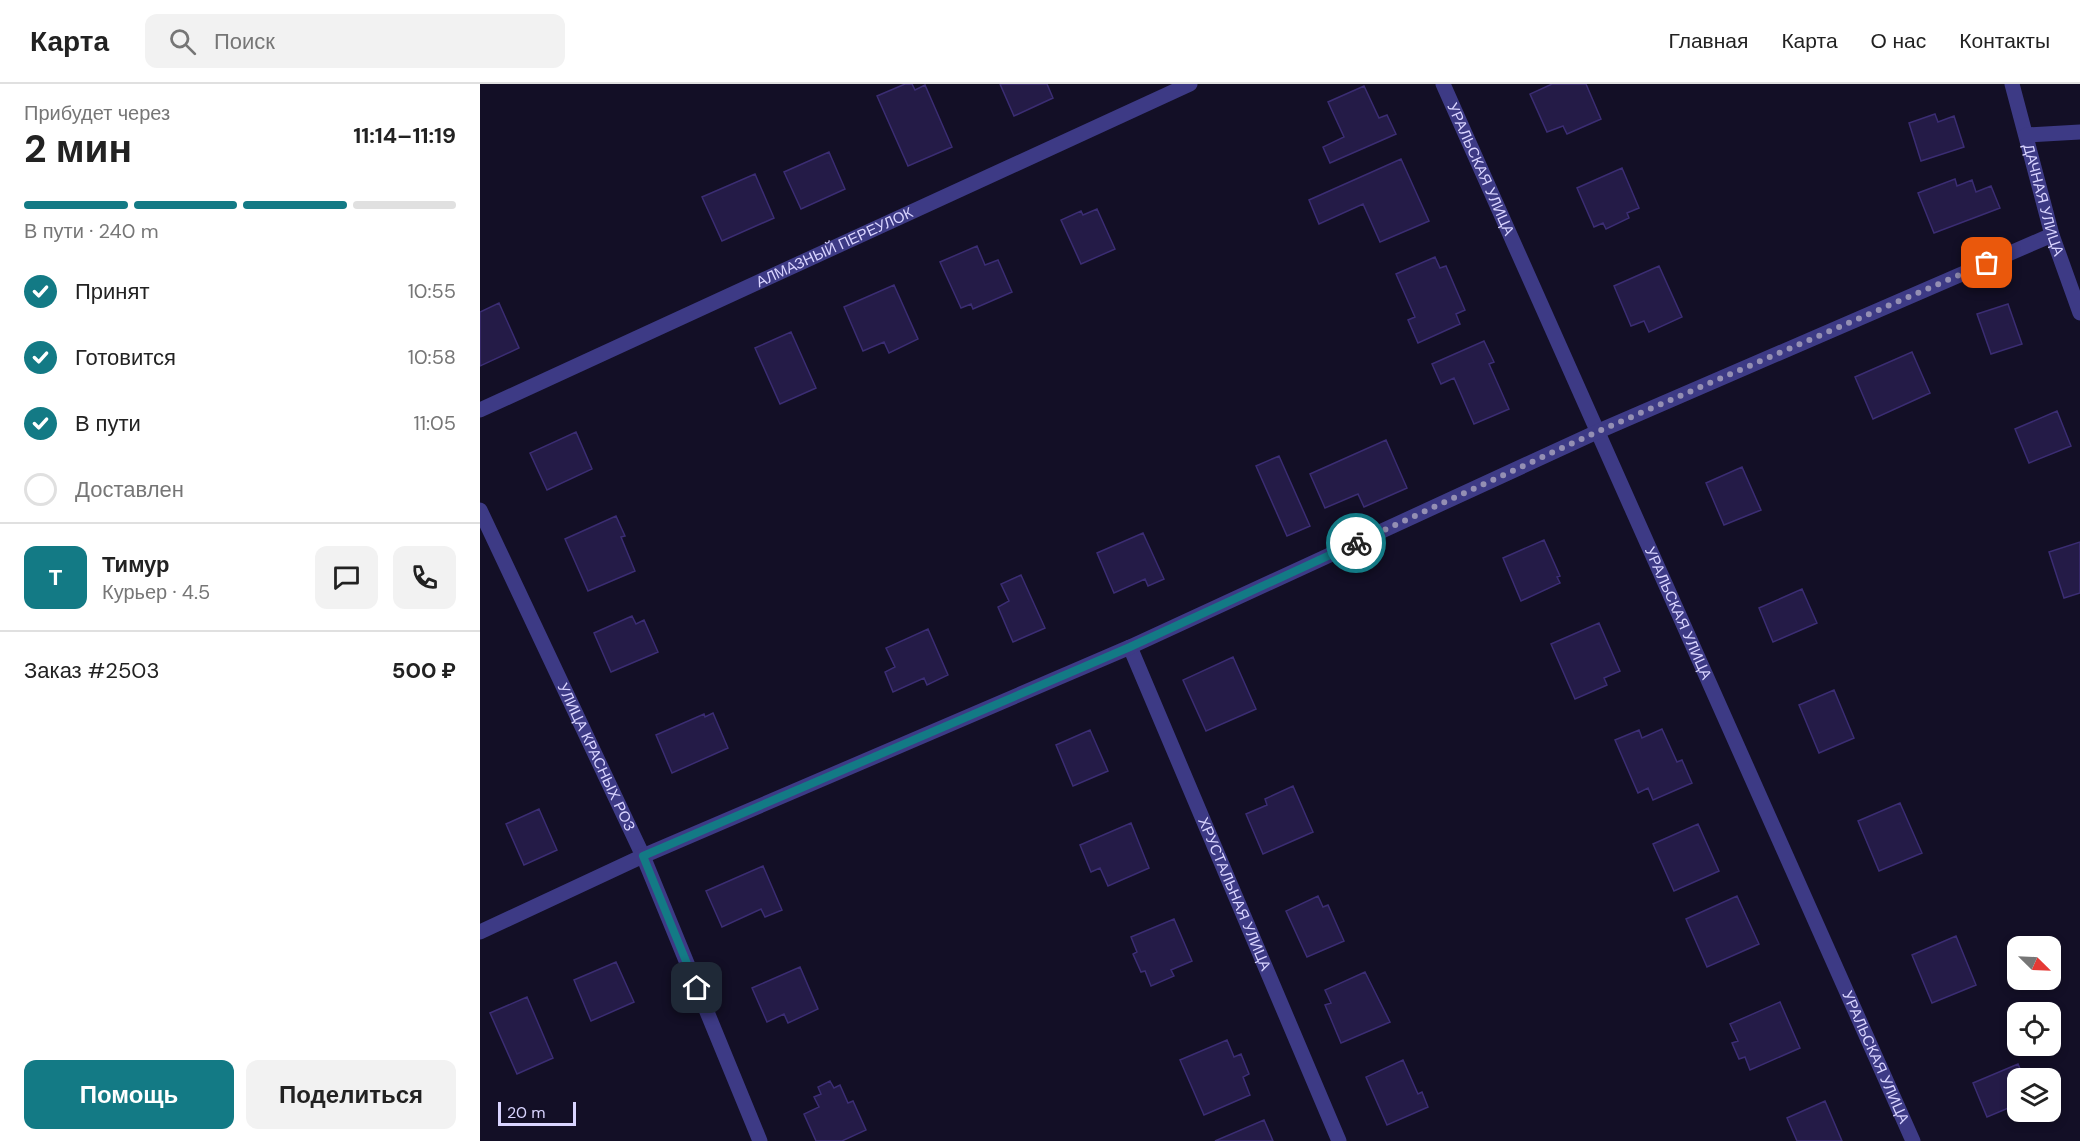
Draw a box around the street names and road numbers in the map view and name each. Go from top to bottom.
street label: УРАЛЬСКАЯ УЛИЦА [1442,99,1519,239]
street label: ДАЧНАЯ УЛИЦА [2018,142,2069,259]
street label: АЛМАЗНЫЙ ПЕРЕУЛОК [753,202,916,292]
street label: УРАЛЬСКАЯ УЛИЦА [1640,543,1717,683]
street label: УЛИЦА КРАСНЫХ РОЗ [553,680,640,834]
street label: ХРУСТАЛЬНАЯ УЛИЦА [1193,814,1276,974]
street label: УРАЛЬСКАЯ УЛИЦА [1837,988,1914,1127]

